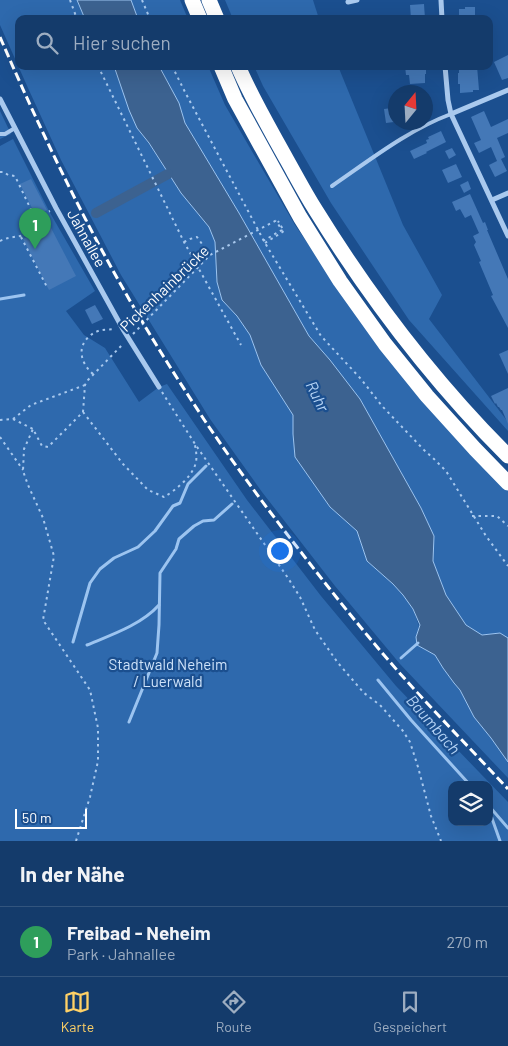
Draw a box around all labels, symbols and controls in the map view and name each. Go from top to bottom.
search box [15,15,493,70]
icon: search [33,29,61,57]
text: Hier suchen [73,31,171,54]
north arrow [388,85,433,130]
street label: Jahnallee [64,206,110,270]
pin: 1 [19,208,51,249]
street label: Pickenhainbrücke [116,241,212,335]
water label: Ruhr [302,378,334,416]
your location [267,538,293,564]
park label: Stadtwald Neheim / Luerwald [109,655,227,690]
water label: Baumbach [403,690,465,758]
map controls [448,781,493,826]
button: layers [448,781,493,826]
scale bar [15,806,88,829]
text: 50 m [22,809,51,826]
text: In der Nähe [20,861,125,886]
text: Freibad - Neheim [67,921,211,944]
text: 1 [33,932,39,951]
text: 270 m [446,932,488,951]
text: Park · Jahnallee [67,944,175,963]
tab: Karte [61,988,94,1035]
tab: Route [216,988,252,1035]
tab: Gespeichert [373,988,447,1035]

